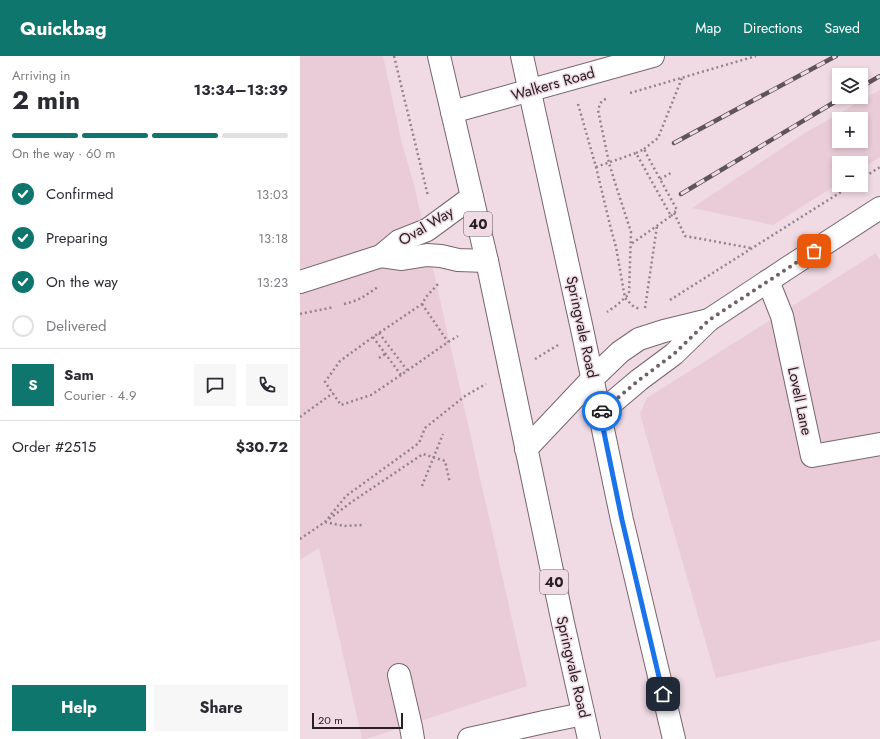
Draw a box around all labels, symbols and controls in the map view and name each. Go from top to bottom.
text: Quickbag [20,15,106,42]
text: Map [695,18,721,38]
text: Directions [743,18,803,38]
text: Saved [825,18,860,38]
street label: Walkers Road [509,62,597,106]
text: Arriving in [12,66,70,85]
map controls [832,68,868,192]
button: layers [832,68,868,104]
text: 13:34–13:39 [194,79,288,101]
text: 2 min [12,81,80,119]
button: + [832,112,868,148]
text: On the way · 60 m [12,144,115,163]
button: − [832,156,868,192]
icon: check [12,183,34,205]
text: Confirmed [46,183,114,205]
text: 13:03 [256,185,288,204]
street label: Oval Way [394,201,458,251]
road number: 40 [464,212,492,236]
icon: check [12,227,34,249]
text: Preparing [46,227,108,249]
text: 13:18 [258,229,288,248]
pin [797,234,831,268]
icon: bag [803,240,825,262]
icon: check [12,271,34,293]
text: On the way [46,271,118,293]
text: 13:23 [257,273,288,292]
street label: Springvale Road [560,274,604,380]
text: Delivered [46,315,107,337]
text: Sam [64,364,94,386]
button: chat [194,364,236,406]
button: phone [246,364,288,406]
street label: Lovell Lane [782,365,818,438]
text: S [28,374,38,396]
text: Courier · 4.9 [64,386,137,405]
courier [582,391,622,431]
icon: car [591,400,613,422]
text: Order #2515 [12,436,96,458]
text: $30.72 [236,436,288,458]
road number: 40 [540,570,568,594]
street label: Springvale Road [551,614,595,720]
pin [646,677,680,711]
icon: home [652,683,674,705]
button: Help [12,685,146,731]
button: Share [154,685,288,731]
scale bar [312,711,403,730]
text: 20 m [318,712,343,728]

